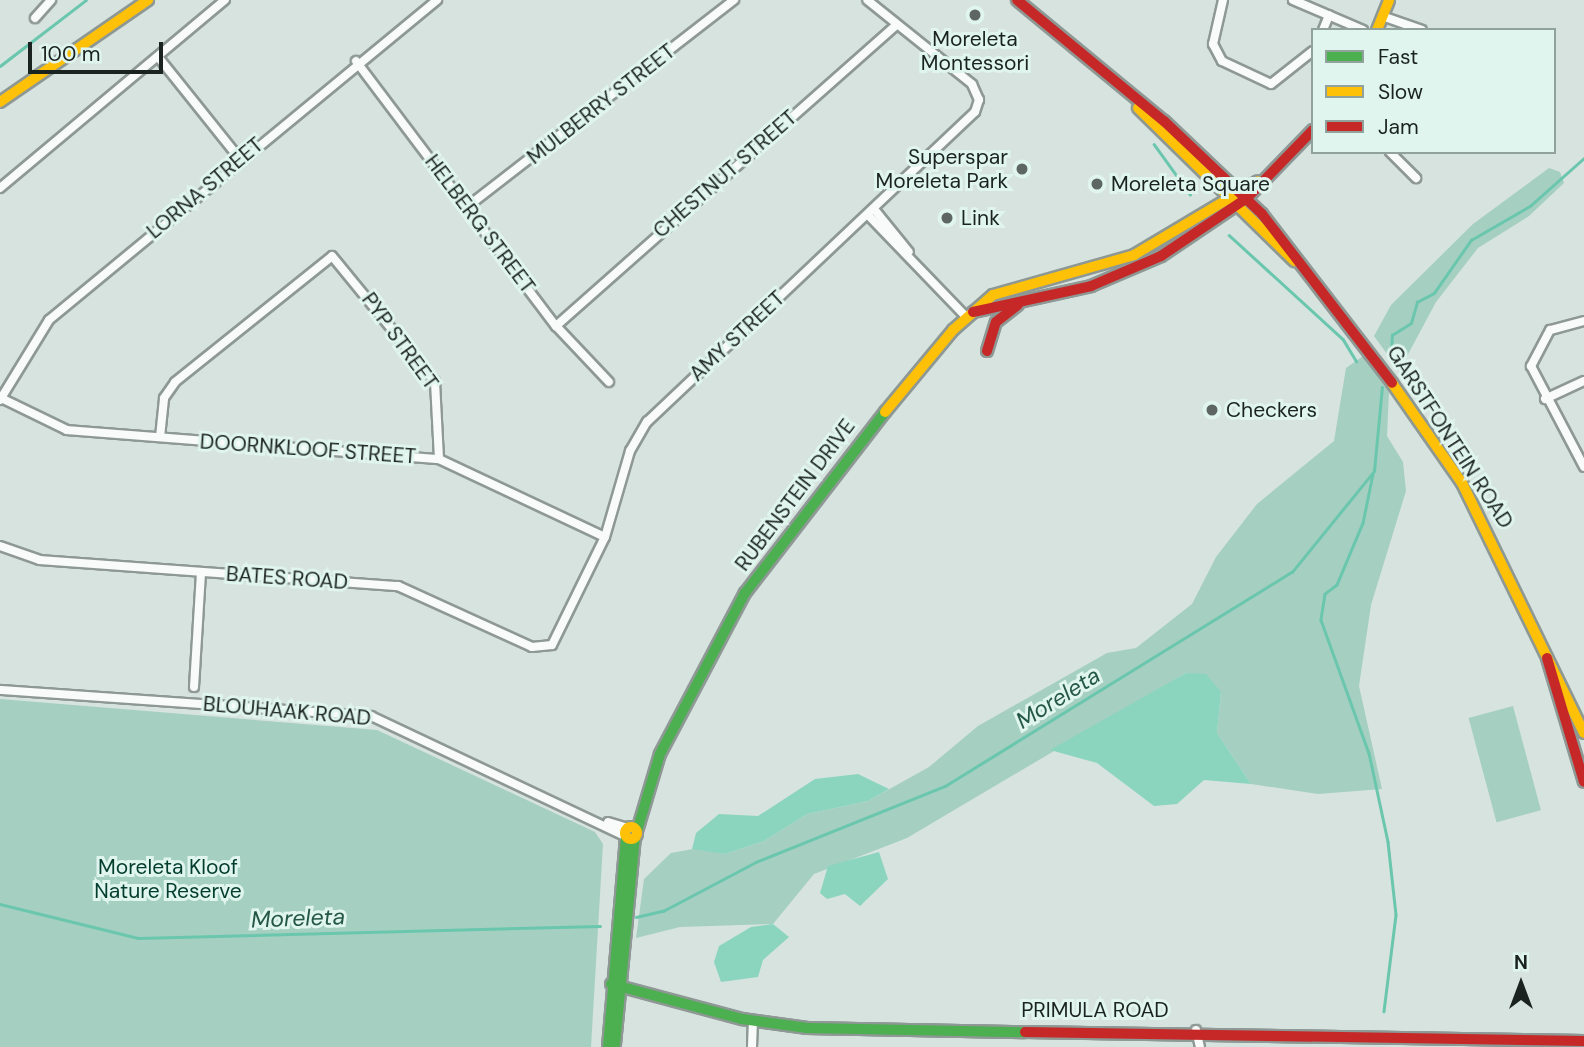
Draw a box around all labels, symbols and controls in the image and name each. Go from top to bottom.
marker: Moreleta Montessori [967,7,983,23]
place label: Moreleta Montessori [921,26,1029,76]
scale bar [32,28,166,72]
legend [1311,28,1556,154]
street label: MULBERRY STREET [522,38,680,170]
text: 100 m [41,40,101,68]
text: Fast [1378,43,1418,71]
text: Slow [1378,78,1423,106]
street label: CHESTNUT STREET [648,105,802,243]
text: Jam [1378,113,1419,141]
street label: LORNA STREET [142,132,268,244]
place label: Superspar Moreleta Park [876,144,1008,194]
street label: HELBERG STREET [420,150,540,298]
marker: Superspar Moreleta Park [1014,161,1030,177]
place label: Moreleta Square [1111,171,1270,197]
marker: Moreleta Square [1089,176,1105,192]
place label: Link [961,205,1000,231]
marker: Link [939,210,955,226]
street label: AMY STREET [684,286,790,386]
street label: PYP STREET [356,288,444,394]
street label: GARSTFONTEIN ROAD [1382,341,1518,533]
place label: Checkers [1226,397,1317,423]
marker: Checkers [1204,402,1220,418]
street label: RUBENSTEIN DRIVE [730,414,860,576]
street label: DOORNKLOOF STREET [199,429,417,469]
street label: BATES ROAD [225,561,349,595]
water label: Moreleta [1011,661,1105,735]
street label: BLOUHAAK ROAD [202,691,372,731]
park label: Moreleta Kloof Nature Reserve [94,854,242,904]
water label: Moreleta [250,903,346,933]
north arrow [1486,949,1556,1019]
text: N [1514,950,1528,975]
street label: PRIMULA ROAD [1021,997,1169,1023]

